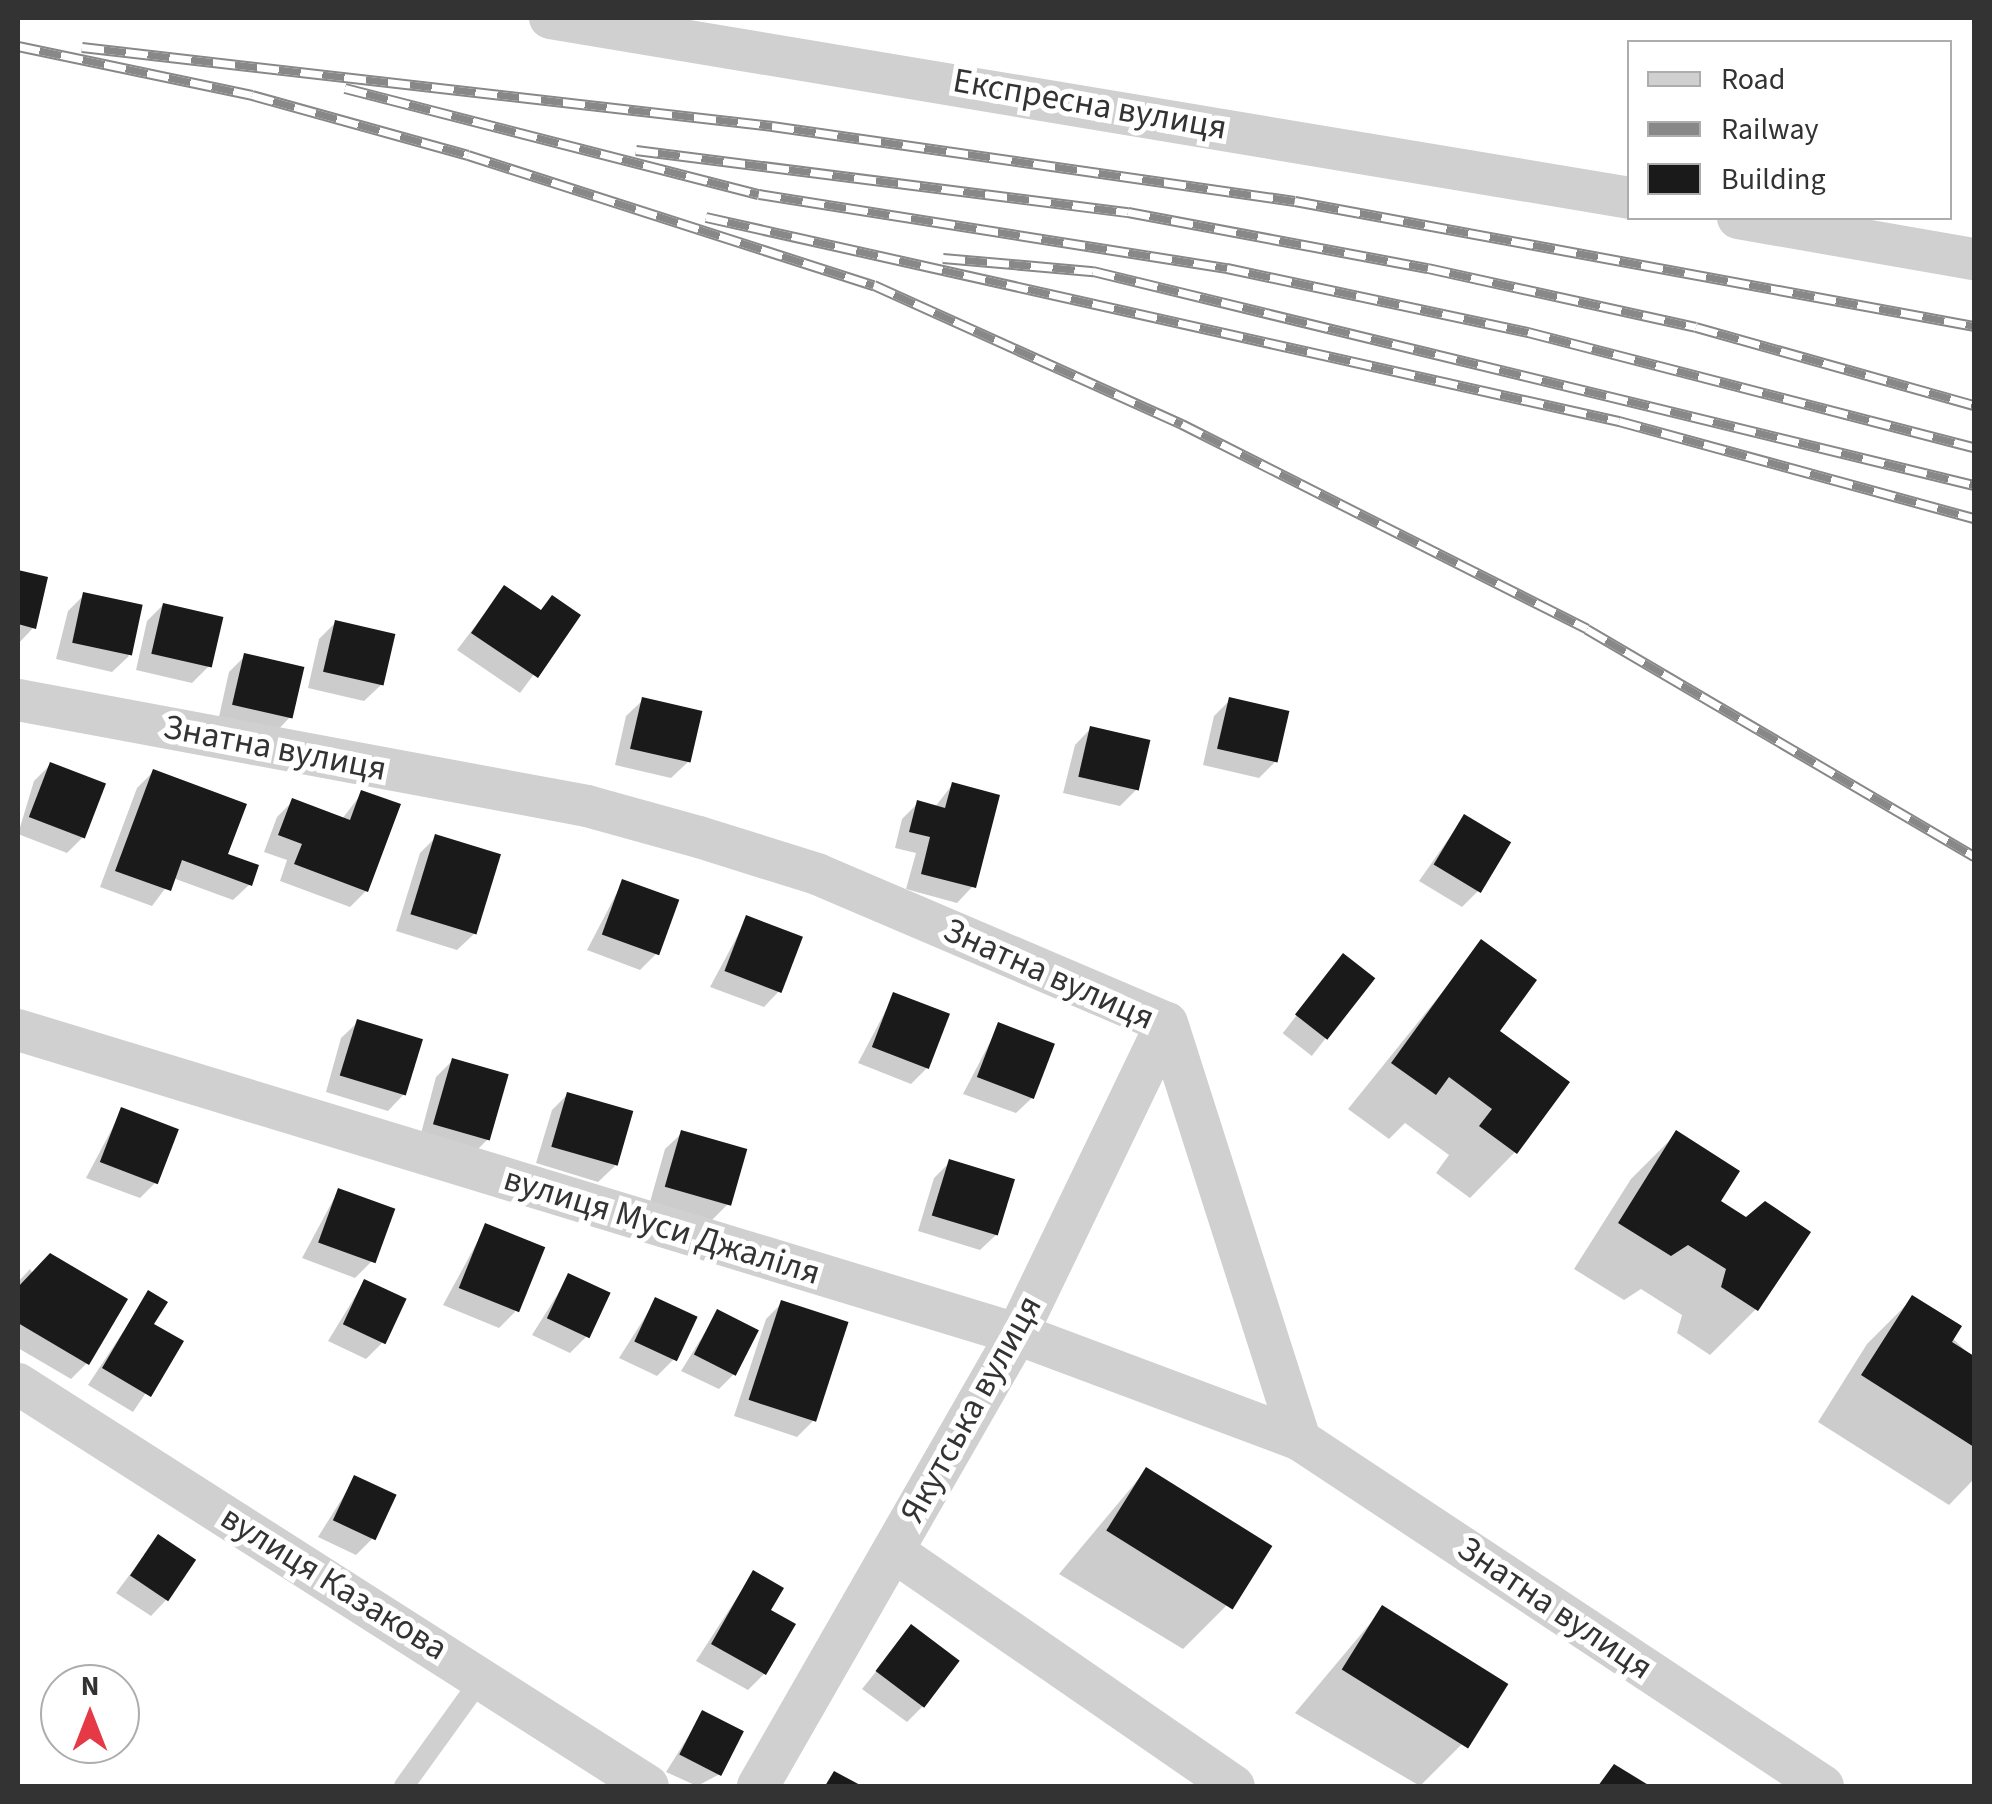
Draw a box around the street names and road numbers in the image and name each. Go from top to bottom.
street label: Експресна вулиця [950,59,1230,149]
street label: Знатна вулиця [160,706,390,790]
street label: Знатна вулиця [937,909,1161,1039]
street label: вулиця Муси Джаліля [499,1158,825,1294]
street label: Якутська вулиця [891,1288,1051,1530]
street label: вулиця Казакова [213,1496,455,1670]
street label: Знатна вулиця [1450,1527,1660,1689]

